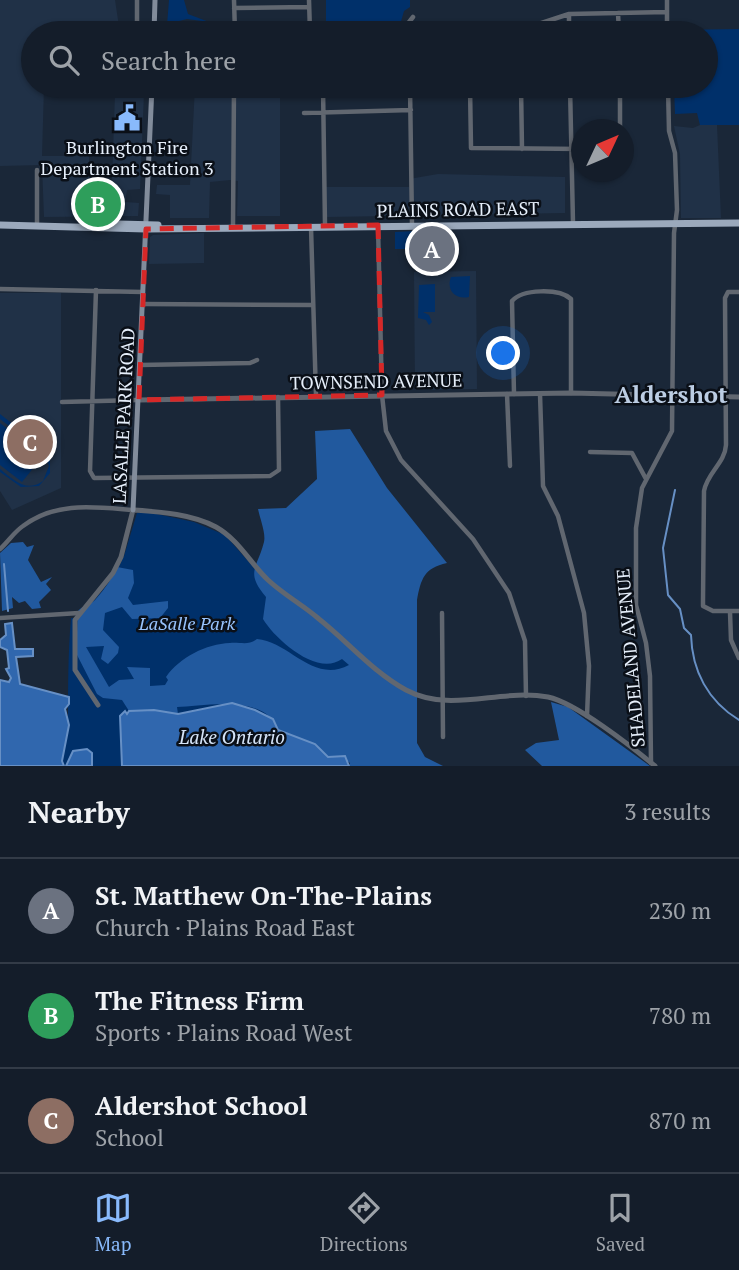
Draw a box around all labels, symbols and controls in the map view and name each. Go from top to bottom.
search box [21,21,718,98]
icon: search [45,41,83,79]
text: Search here [101,43,236,77]
public building icon: Burlington Fire Department Station 3 [112,103,142,133]
north arrow [571,119,634,182]
place label: Burlington Fire Department Station 3 [40,135,214,180]
pin: B [75,178,121,230]
street label: PLAINS ROAD EAST [376,196,540,222]
pin: A [409,223,455,275]
street label: LASALLE PARK ROAD [106,327,140,505]
your location [486,336,520,370]
street label: TOWNSEND AVENUE [290,367,462,395]
district label: Aldershot [615,378,728,410]
pin: C [7,416,53,468]
street label: SHADELAND AVENUE [610,568,650,748]
park label: LaSalle Park [138,611,236,635]
water label: Lake Ontario [178,724,285,749]
text: Nearby [28,792,130,832]
text: 3 results [624,796,711,827]
text: St. Matthew On-The-Plains [95,878,432,912]
text: A [43,895,59,926]
text: 230 m [649,895,711,926]
text: Church · Plains Road East [95,912,355,943]
text: The Fitness Firm [95,983,304,1017]
text: B [44,1000,58,1031]
text: 780 m [649,1000,711,1031]
text: Sports · Plains Road West [95,1017,352,1048]
text: Aldershot School [95,1088,308,1122]
text: C [44,1105,59,1136]
text: 870 m [649,1105,711,1136]
text: School [95,1122,164,1153]
tab: Map [94,1189,132,1256]
tab: Directions [320,1189,408,1256]
tab: Saved [596,1189,645,1256]

